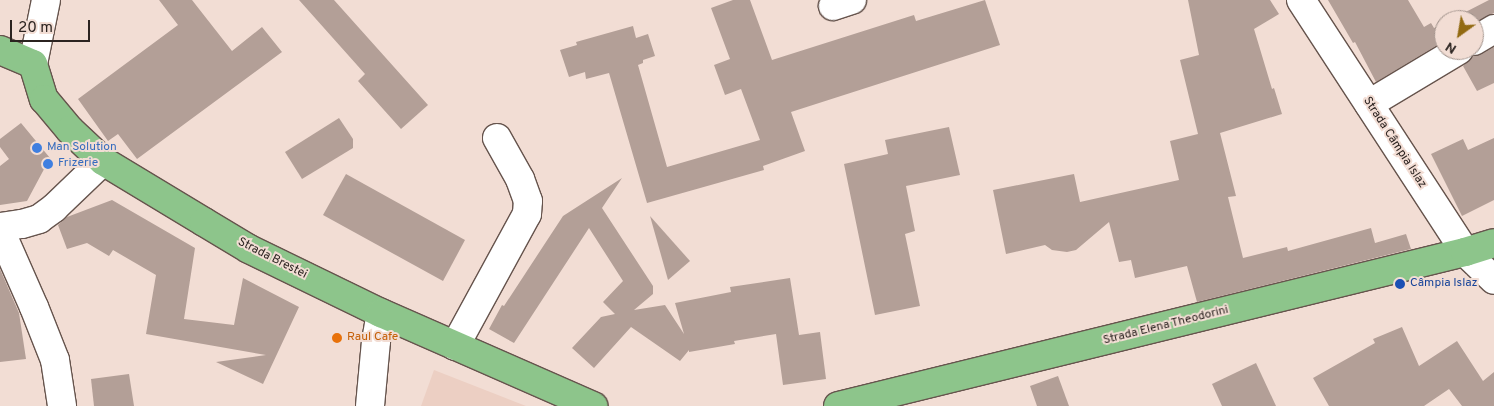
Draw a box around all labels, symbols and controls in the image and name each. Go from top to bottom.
scale bar [12,10,92,42]
north arrow [1434,10,1484,60]
text: 20 m [18,19,53,38]
text: N [1443,37,1460,57]
street label: Strada Câmpia Islaz [1359,95,1429,191]
place label: Man Solution [47,141,117,155]
marker: Man Solution [31,142,43,154]
place label: Frizerie [58,157,98,171]
marker: Frizerie [42,158,54,170]
street label: Strada Brestei [235,235,309,283]
place label: Câmpia Islaz [1410,277,1478,291]
marker: Câmpia Islaz [1394,278,1406,290]
street label: Strada Elena Theodorini [1102,303,1230,349]
place label: Raul Cafe [347,331,398,345]
marker: Raul Cafe [331,332,343,344]

